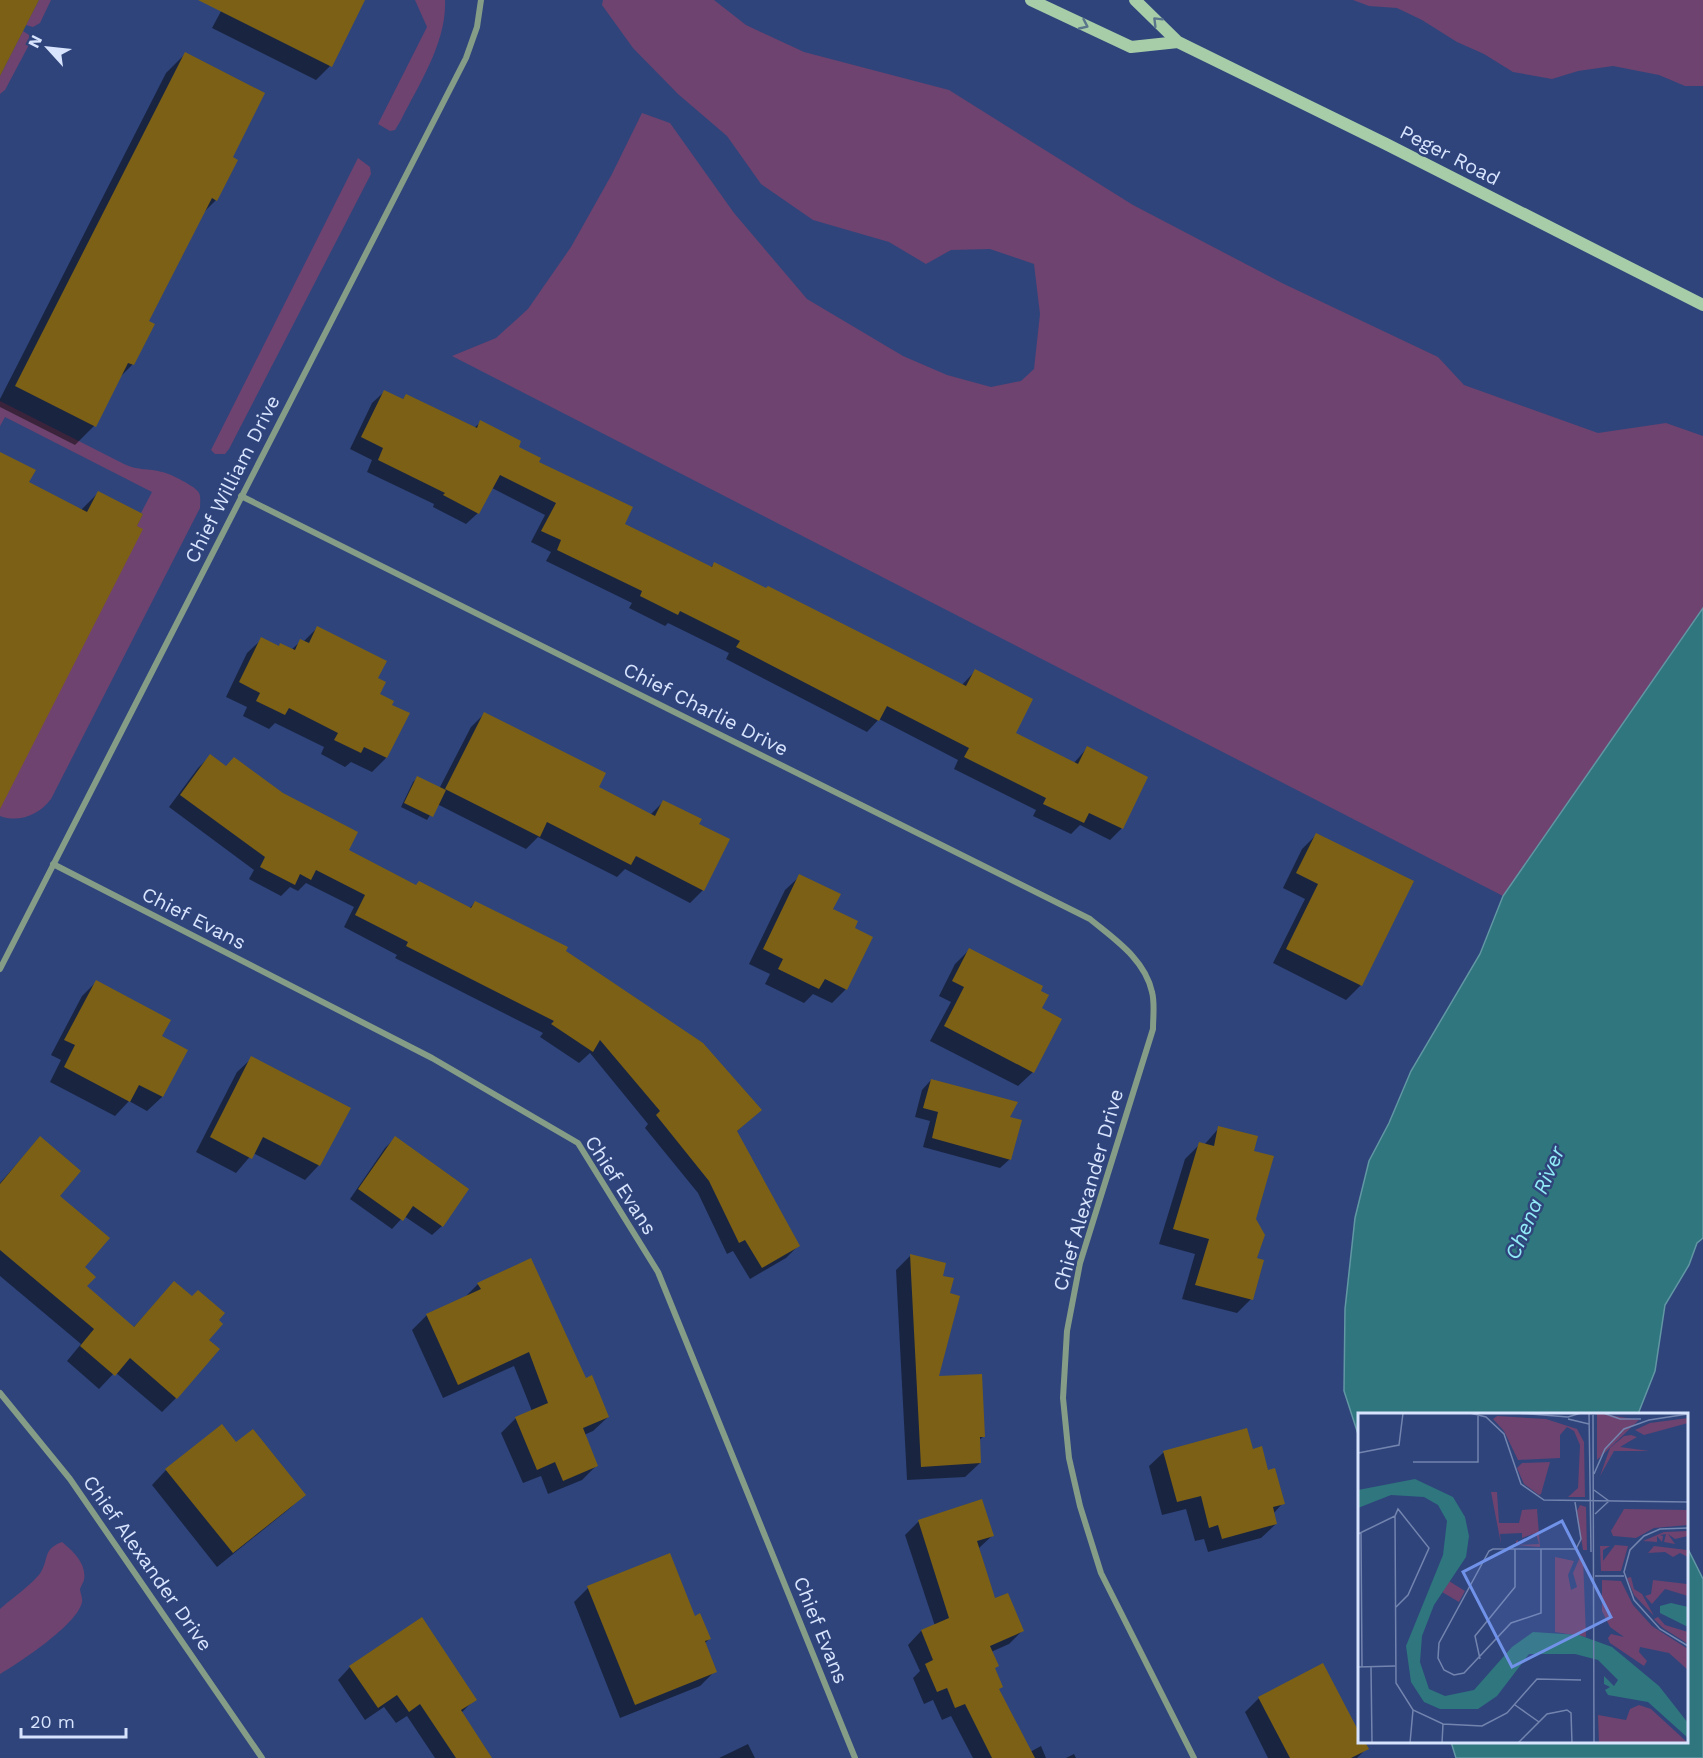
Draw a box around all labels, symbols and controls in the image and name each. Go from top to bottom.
one-way arrow [1078,17,1089,29]
north arrow [18,18,78,78]
one-way arrow [1153,18,1164,29]
text: N [24,32,46,51]
street label: Peger Road [1396,120,1504,190]
street label: Chief William Drive [179,391,285,567]
street label: Chief Charlie Drive [620,657,792,761]
street label: Chief Evans [138,882,250,954]
street label: Chief Alexander Drive [1048,1086,1128,1294]
street label: Chief Evans [580,1131,662,1239]
water label: Chena River [1499,1142,1570,1263]
inset map [1358,1413,1688,1743]
street label: Chief Alexander Drive [78,1471,218,1655]
street label: Chief Evans [789,1573,853,1687]
scale bar [21,1701,126,1739]
text: 20 m [30,1711,75,1732]

